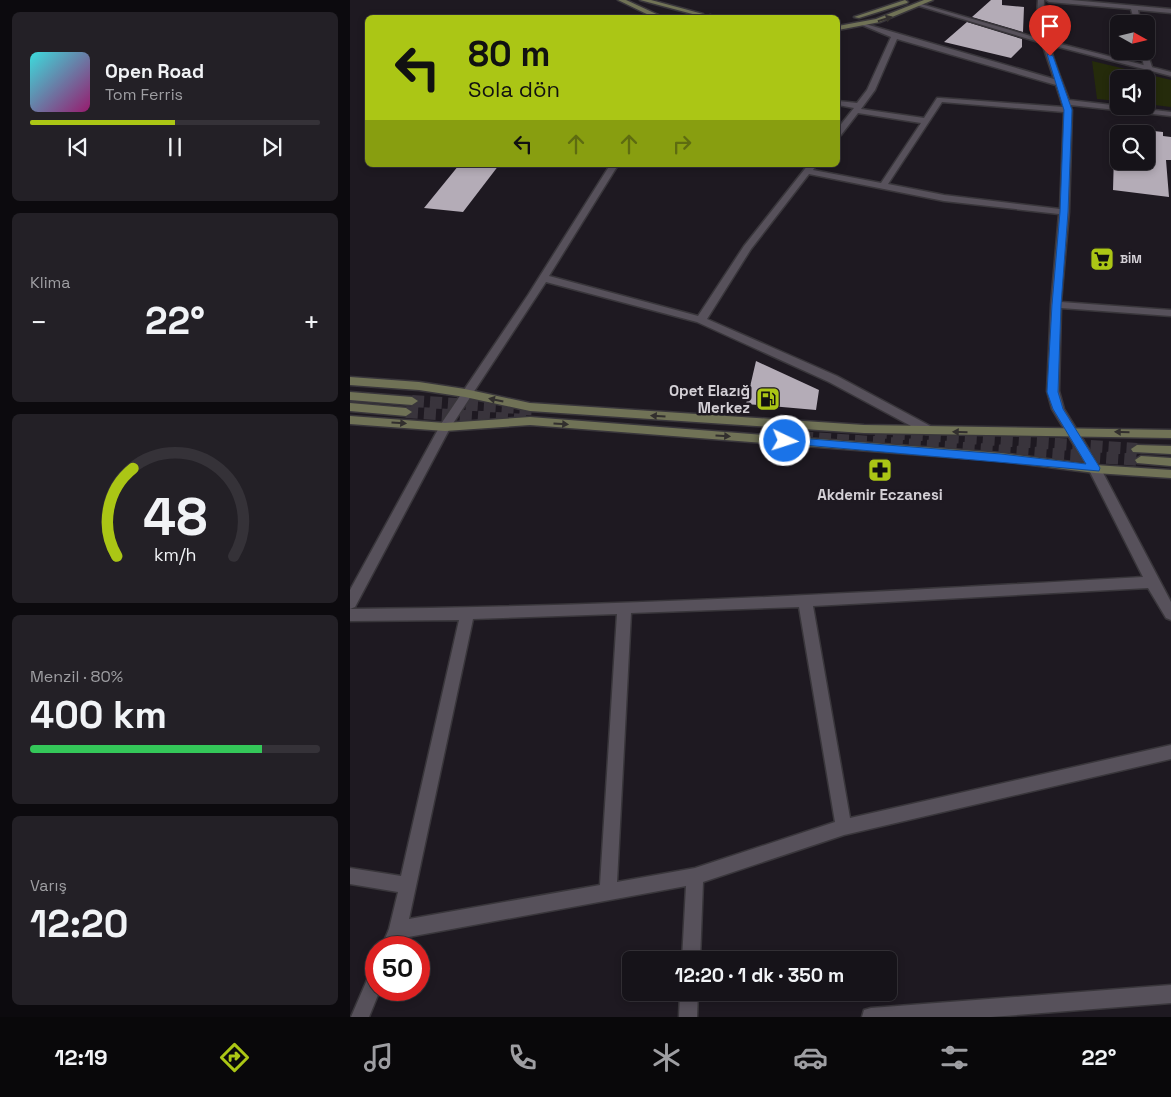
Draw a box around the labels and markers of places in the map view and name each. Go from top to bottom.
pin [1029,5,1071,56]
supermarket icon: BİM [1089,246,1115,272]
place label: BİM [1120,251,1142,267]
place label: Opet Elazığ Merkez [669,381,750,417]
fuel station icon: Opet Elazığ Merkez [755,386,781,412]
pharmacy icon: Akdemir Eczanesi [867,457,893,483]
place label: Akdemir Eczanesi [817,485,943,504]

